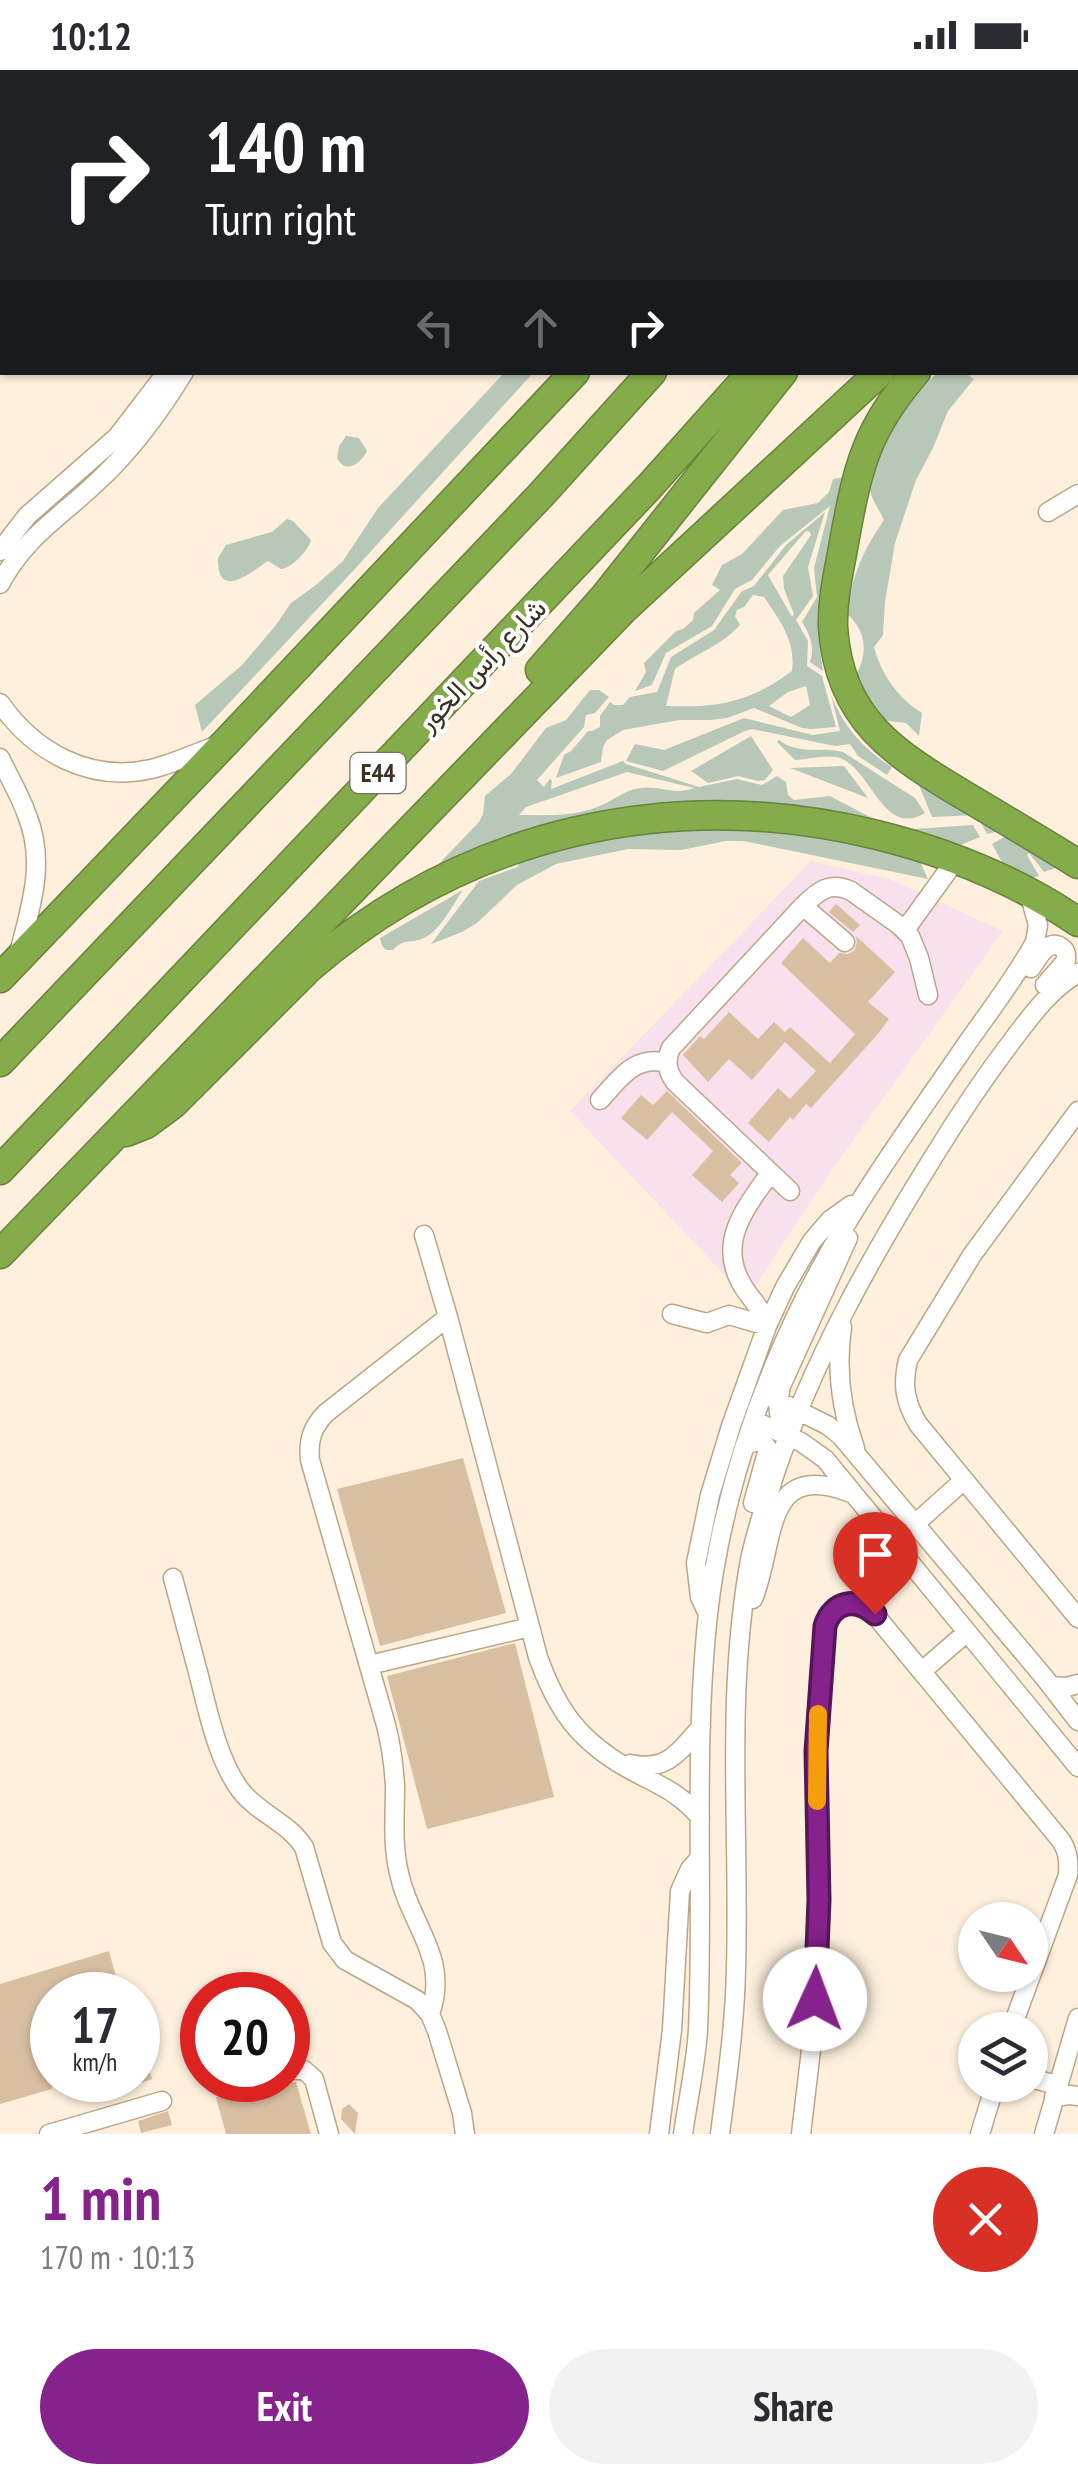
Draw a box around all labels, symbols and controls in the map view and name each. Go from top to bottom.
text: 10:12 [50,11,132,60]
text: 140 m [205,101,366,191]
icon: right [40,110,170,240]
text: Turn right [205,189,356,247]
icon: left [408,300,463,355]
icon: ahead [513,300,568,355]
icon: right [618,300,673,355]
street label: شارع رأس الخور [408,590,554,740]
road number: E44 [350,753,406,793]
pin [833,1512,918,1615]
icon: arrive [848,1527,903,1582]
north arrow [958,1902,1048,1992]
map controls [958,1902,1048,2102]
position arrow [763,1947,867,2051]
speed limit sign: 20 [180,1972,310,2102]
text: 17 [71,1992,119,2057]
button: layers [958,2012,1048,2102]
text: km/h [73,2046,117,2078]
text: 1 min [40,2159,161,2237]
button: close [933,2167,1038,2272]
text: 170 m · 10:13 [40,2236,195,2278]
button: Exit [40,2349,529,2464]
button: Share [549,2349,1038,2464]

